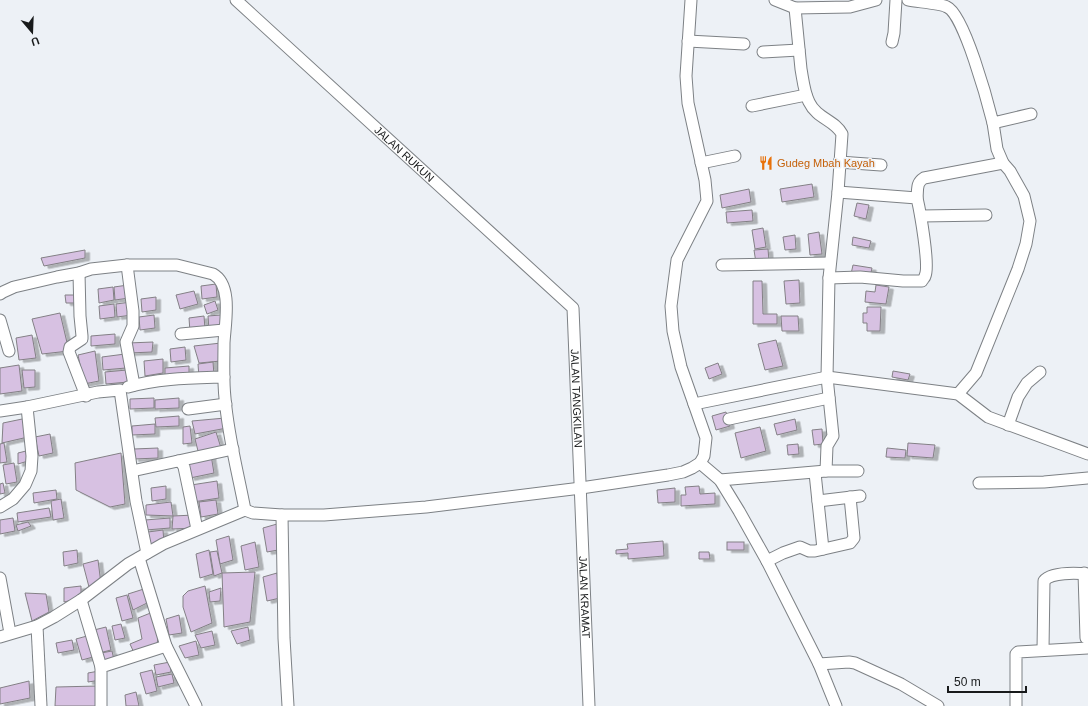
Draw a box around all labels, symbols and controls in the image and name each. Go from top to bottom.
north arrow [12,12,52,52]
text: U [29,34,41,48]
street label: JALAN RUKUN [372,124,437,184]
restaurant icon: Gudeg Mbah Kayah [758,155,774,171]
place label: Gudeg Mbah Kayah [777,157,875,169]
street label: JALAN TANGKILAN [569,349,585,448]
street label: JALAN KRAMAT [577,556,592,639]
scale bar [948,668,1026,694]
text: 50 m [954,675,981,689]

